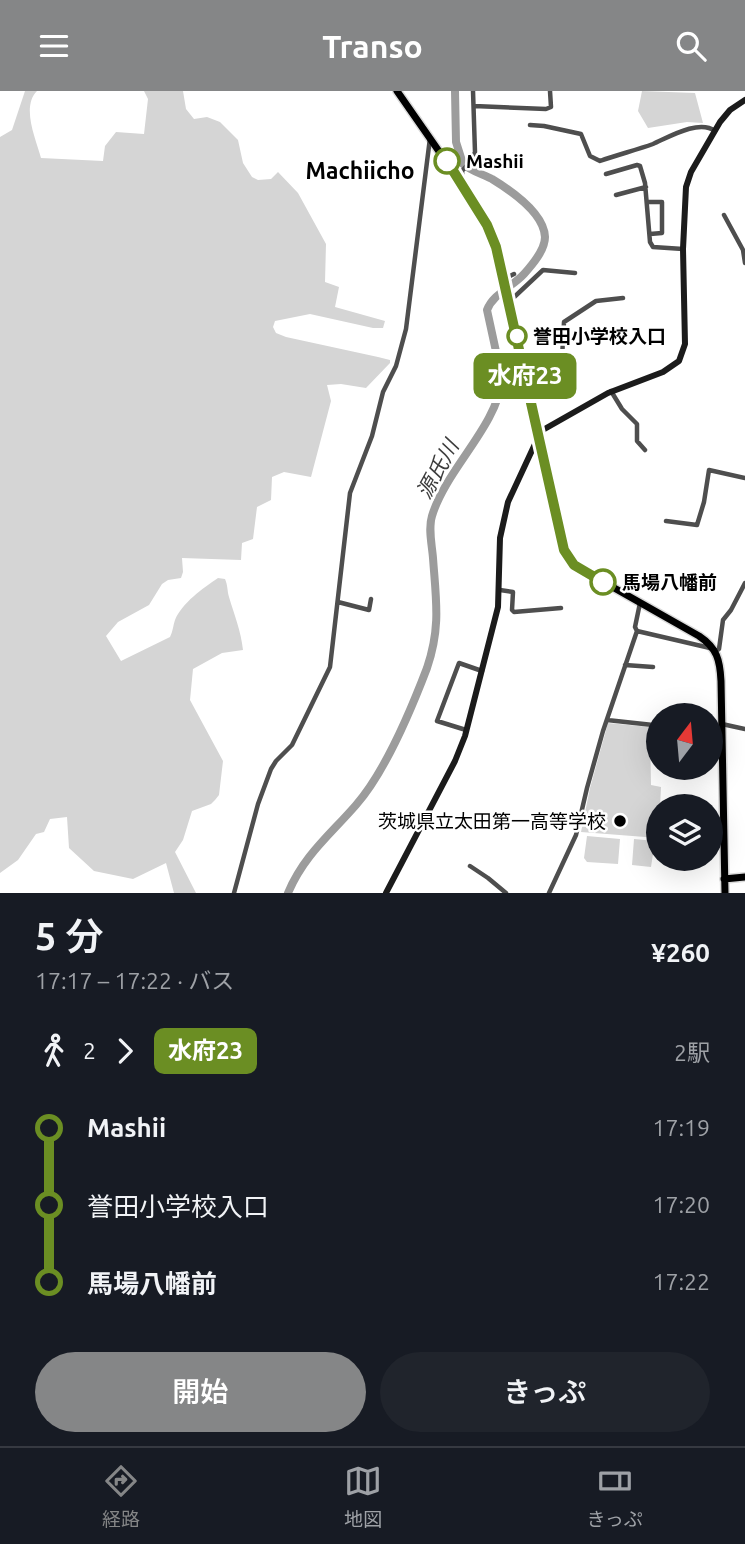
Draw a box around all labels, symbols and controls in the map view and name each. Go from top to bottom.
icon: menu [35,27,73,65]
icon: search [672,27,710,65]
text: Transo [322,28,423,64]
marker: Mashii [434,148,460,174]
place label: Mashii [466,150,524,172]
district label: Machiicho [305,158,415,183]
place label: 誉田小学校入口 [533,325,666,347]
marker: 誉田小学校入口 [507,326,527,346]
line badge: 水府23 [476,353,574,399]
text: 水府23 [487,362,563,389]
water label: 源氏川 [411,434,464,502]
marker: 馬場八幡前 [590,569,616,595]
place label: 馬場八幡前 [622,571,717,593]
north arrow [646,703,723,781]
map controls [646,703,723,871]
button: layers [646,794,723,871]
place label: 茨城県立太田第一高等学校 [378,810,606,832]
marker: 茨城県立太田第一高等学校 [612,813,628,829]
text: 5 分 [35,915,103,957]
text: ¥260 [651,938,710,967]
text: 17:17 – 17:22 · バス [35,968,234,993]
icon: walk [35,1032,73,1070]
icon: forward [106,1032,144,1070]
text: 水府23 [168,1037,243,1064]
text: 2 [83,1038,96,1063]
text: 2駅 [674,1040,710,1065]
text: Mashii [87,1113,166,1142]
text: 17:19 [652,1115,710,1140]
text: 誉田小学校入口 [87,1192,269,1221]
text: 17:20 [652,1192,710,1217]
text: 馬場八幡前 [87,1269,217,1298]
text: 17:22 [652,1269,710,1294]
button: 開始 [35,1352,366,1432]
button: きっぷ [380,1352,710,1432]
tab: 経路 [102,1462,140,1531]
tab: 地図 [344,1462,382,1531]
tab: きっぷ [587,1462,643,1531]

